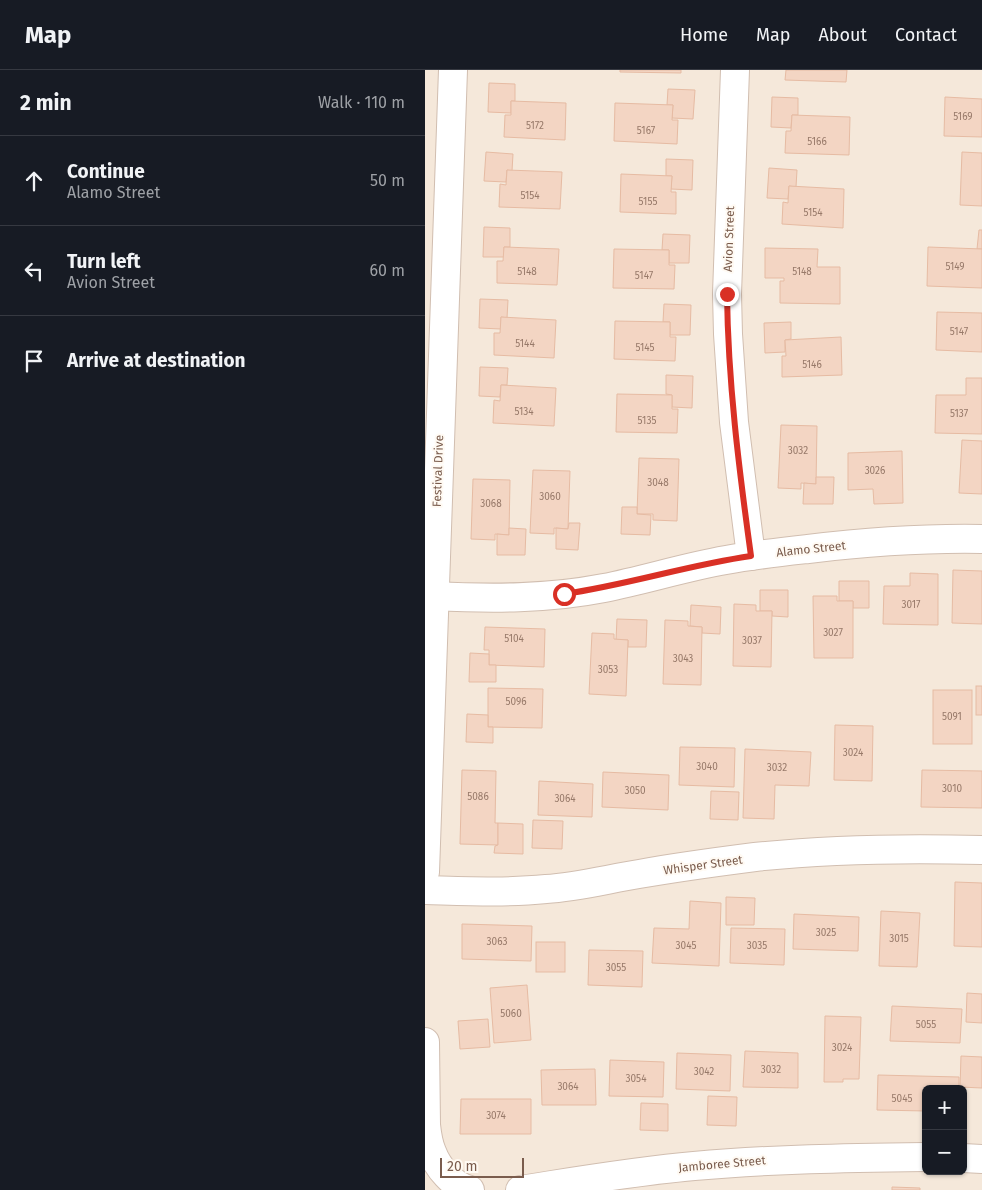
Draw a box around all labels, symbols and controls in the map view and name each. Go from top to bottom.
text: Map [25,21,71,49]
text: Home [680,24,728,46]
text: Map [756,24,790,46]
text: About [818,24,867,46]
text: Contact [895,24,957,46]
text: 2 min [20,90,72,116]
text: Walk · 110 m [318,93,405,112]
house number: 5169 [953,111,973,123]
house number: 5172 [526,120,544,132]
house number: 5167 [637,125,656,137]
house number: 5166 [807,136,827,148]
text: Continue [67,160,145,183]
icon: ahead [20,167,48,195]
text: 50 m [370,171,405,190]
text: Alamo Street [67,183,160,202]
house number: 5154 [520,190,540,202]
house number: 5155 [639,196,657,208]
street label: Avion Street [721,205,737,272]
house number: 5154 [803,207,823,219]
text: Turn left [67,250,141,273]
icon: left [20,257,48,285]
text: 60 m [370,261,405,280]
house number: 5149 [945,261,965,273]
house number: 5148 [517,266,537,278]
house number: 5148 [792,266,812,278]
house number: 5147 [635,270,654,282]
text: Avion Street [67,273,155,292]
route end [716,283,739,306]
house number: 5147 [950,326,969,338]
house number: 5144 [515,338,535,350]
house number: 5145 [635,342,655,354]
icon: arrive [20,347,48,375]
text: Arrive at destination [67,349,246,372]
house number: 5146 [802,359,822,371]
house number: 5134 [514,406,534,418]
house number: 5137 [950,408,969,420]
house number: 5135 [638,415,656,427]
street label: Festival Drive [430,435,446,507]
house number: 3032 [788,445,808,457]
house number: 3026 [865,465,885,477]
house number: 3048 [647,477,669,489]
house number: 3060 [539,491,561,503]
house number: 3068 [480,498,502,510]
street label: Alamo Street [776,538,847,560]
route start [553,583,576,606]
house number: 3017 [901,599,921,611]
house number: 3027 [823,627,843,639]
house number: 5104 [504,633,525,645]
house number: 3037 [742,635,762,647]
house number: 3043 [673,653,693,665]
house number: 3053 [598,664,618,676]
house number: 5096 [505,696,527,708]
house number: 5091 [942,711,962,723]
house number: 3024 [843,747,864,759]
house number: 3040 [696,761,718,773]
house number: 3032 [767,762,787,774]
house number: 3010 [942,783,963,795]
house number: 3050 [624,785,646,797]
house number: 5086 [467,791,489,803]
house number: 3064 [554,793,576,805]
street label: Whisper Street [662,852,744,877]
house number: 3025 [816,927,836,939]
house number: 3015 [889,933,909,945]
house number: 3063 [487,936,507,948]
house number: 3045 [676,940,696,952]
house number: 3035 [747,940,767,952]
house number: 3055 [606,962,626,974]
house number: 5060 [500,1008,522,1020]
house number: 5055 [916,1019,936,1031]
house number: 3024 [832,1042,853,1054]
house number: 3032 [761,1064,781,1076]
house number: 3042 [694,1066,714,1078]
house number: 3054 [626,1073,647,1085]
house number: 3064 [557,1081,579,1093]
map controls [922,1085,967,1175]
button: + [922,1085,967,1130]
house number: 5045 [892,1093,912,1105]
house number: 3074 [486,1110,507,1122]
button: − [922,1130,967,1175]
street label: Jamboree Street [678,1153,767,1175]
scale bar [440,1155,524,1178]
text: 20 m [447,1158,477,1175]

